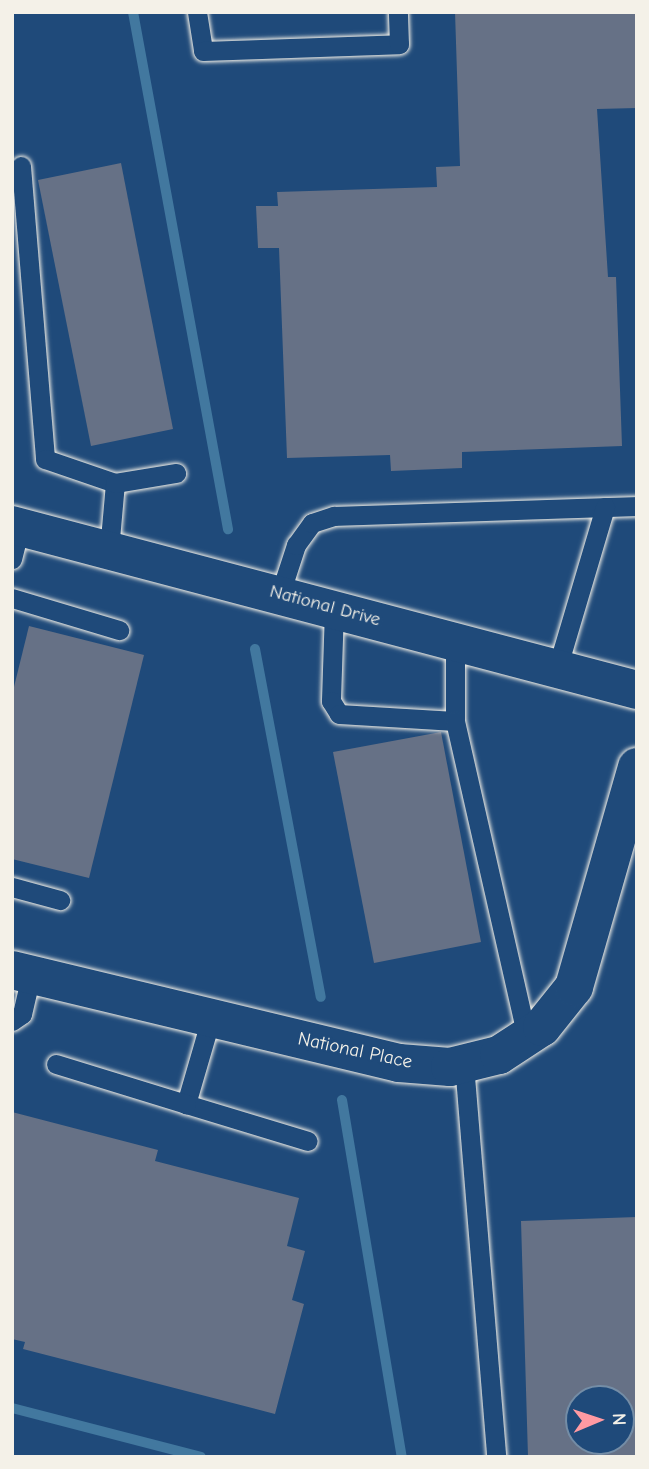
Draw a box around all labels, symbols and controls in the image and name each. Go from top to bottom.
street label: National Drive [267,580,383,632]
street label: National Place [296,1028,414,1074]
north arrow [565,1385,635,1455]
text: N [608,1413,630,1426]

